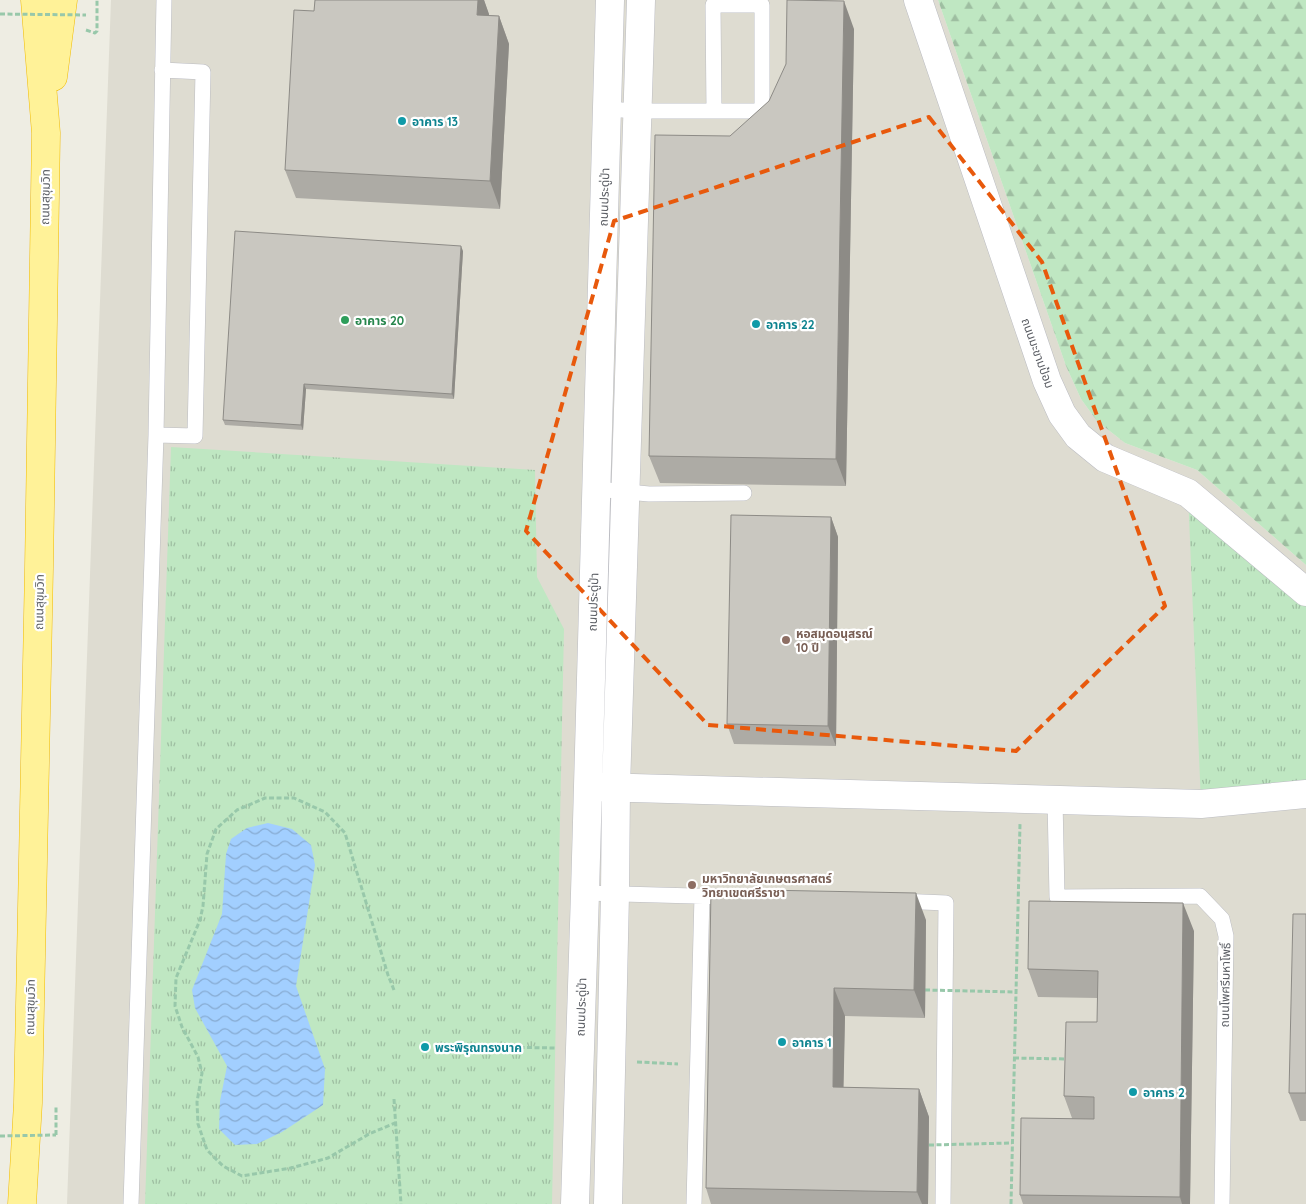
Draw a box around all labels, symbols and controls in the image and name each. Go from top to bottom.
place label: อาคาร 13 [412,114,458,129]
marker: อาคาร 13 [396,115,408,127]
street label: ถนนประดู่ป่า [595,167,613,227]
street label: ถนนสุขุมวิท [37,169,53,225]
place label: อาคาร 20 [355,313,404,328]
marker: อาคาร 20 [339,314,351,326]
street label: ถนนมะขามป้อม [1018,316,1058,390]
place label: อาคาร 22 [766,317,815,332]
marker: อาคาร 22 [750,318,762,330]
street label: ถนนประดู่ป่า [584,572,602,632]
street label: ถนนสุขุมวิท [31,574,47,630]
place label: หอสมุดอนุสรณ์ 10 ปี [796,626,873,655]
marker: หอสมุดอนุสรณ์ 10 ปี [780,634,792,646]
place label: มหาวิทยาลัยเกษตรศาสตร์ วิทยาเขตศรีราชา [701,871,832,900]
marker: มหาวิทยาลัยเกษตรศาสตร์ วิทยาเขตศรีราชา [686,879,698,891]
street label: ถนนโพศรีมหาโพธิ์ [1217,942,1233,1028]
street label: ถนนประดู่ป่า [572,977,590,1037]
street label: ถนนสุขุมวิท [22,979,38,1035]
place label: อาคาร 1 [792,1035,832,1050]
marker: อาคาร 1 [776,1036,788,1048]
place label: พระพิรุณทรงนาค [435,1040,522,1055]
marker: พระพิรุณทรงนาค [419,1041,431,1053]
place label: อาคาร 2 [1143,1085,1185,1100]
marker: อาคาร 2 [1127,1086,1139,1098]

